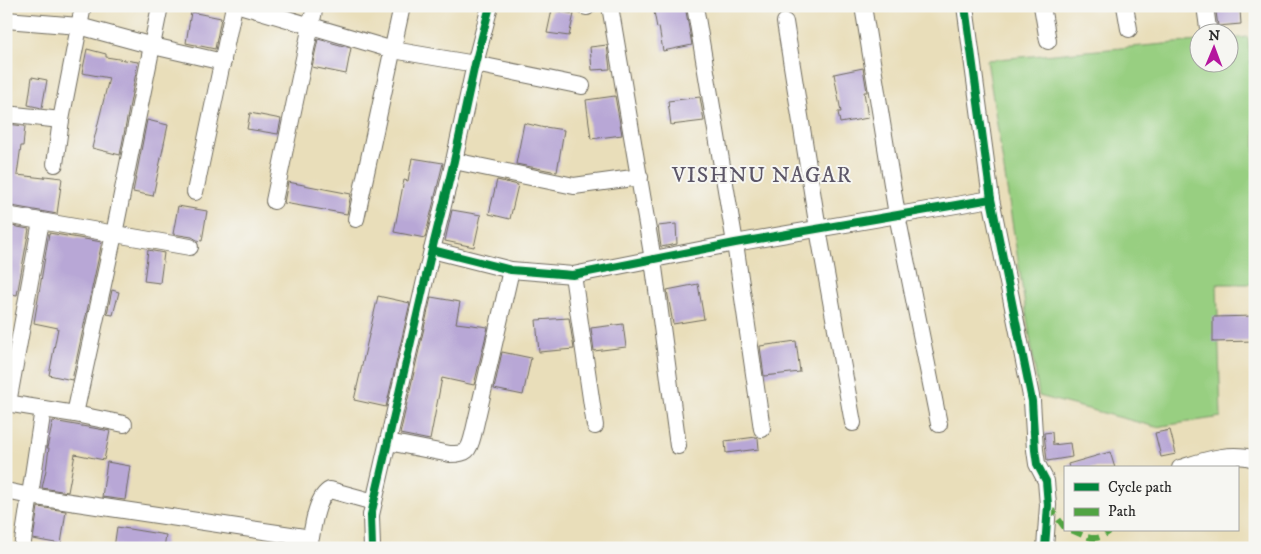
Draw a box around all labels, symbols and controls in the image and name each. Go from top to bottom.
north arrow [1188,22,1238,72]
text: N [1208,27,1221,45]
district label: VISHNU NAGAR [671,162,852,189]
legend [1064,466,1238,532]
text: Cycle path [1108,478,1172,497]
text: Path [1108,502,1136,521]

